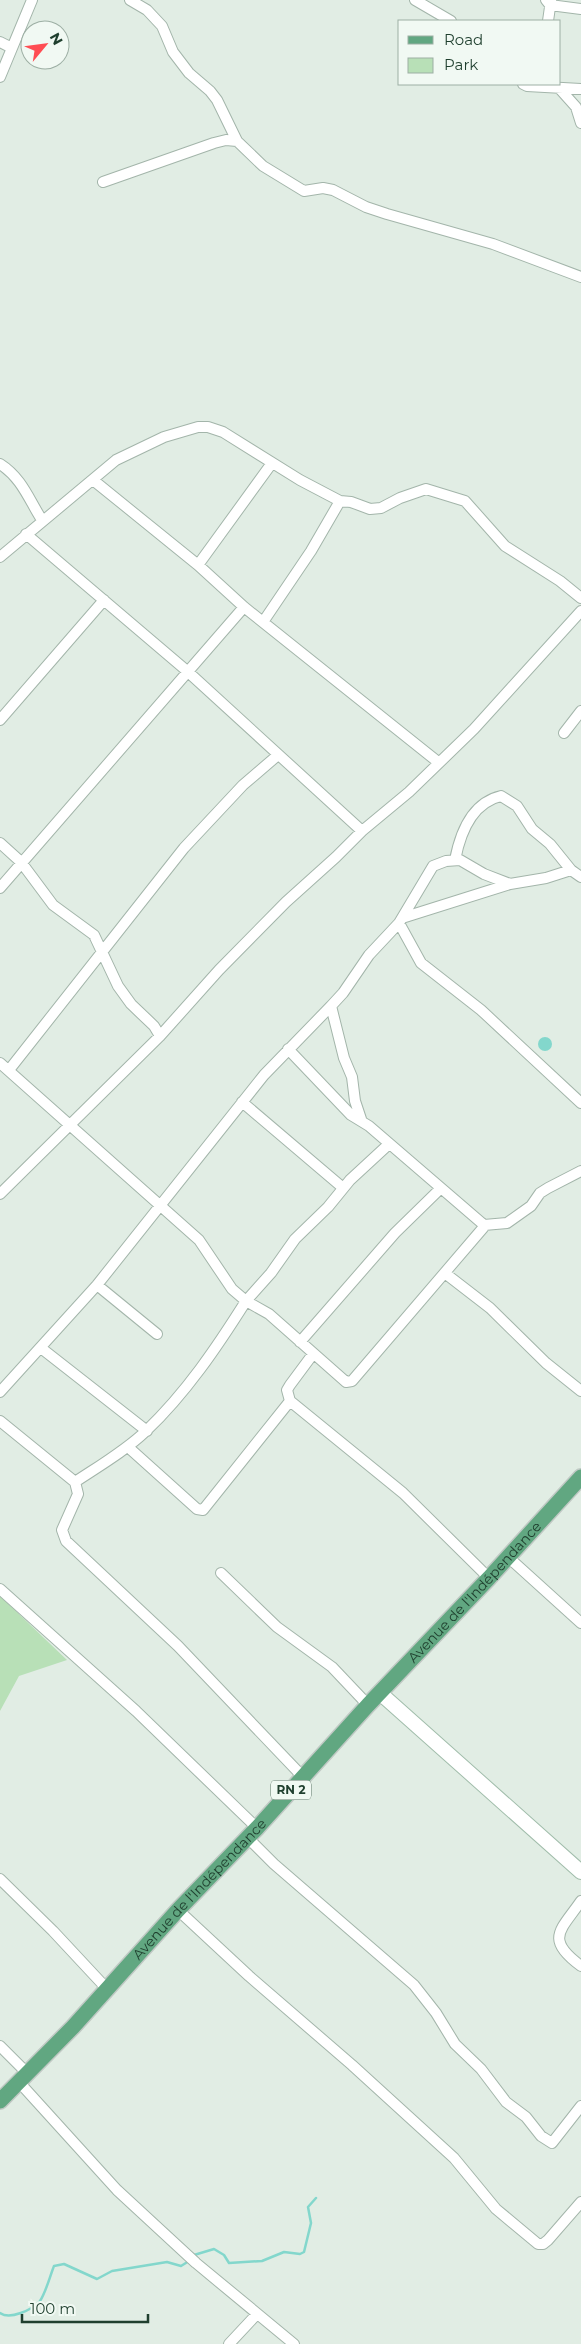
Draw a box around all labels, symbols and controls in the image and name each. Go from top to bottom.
north arrow [20,20,70,70]
legend [398,20,561,85]
text: N [46,29,67,48]
text: Road [444,30,483,49]
text: Park [444,55,478,74]
street label: Avenue de l'Indépendance [404,1518,545,1667]
road number: RN 2 [271,1780,311,1800]
street label: Avenue de l'Indépendance [129,1815,270,1964]
scale bar [22,2292,149,2324]
text: 100 m [30,2299,75,2318]

